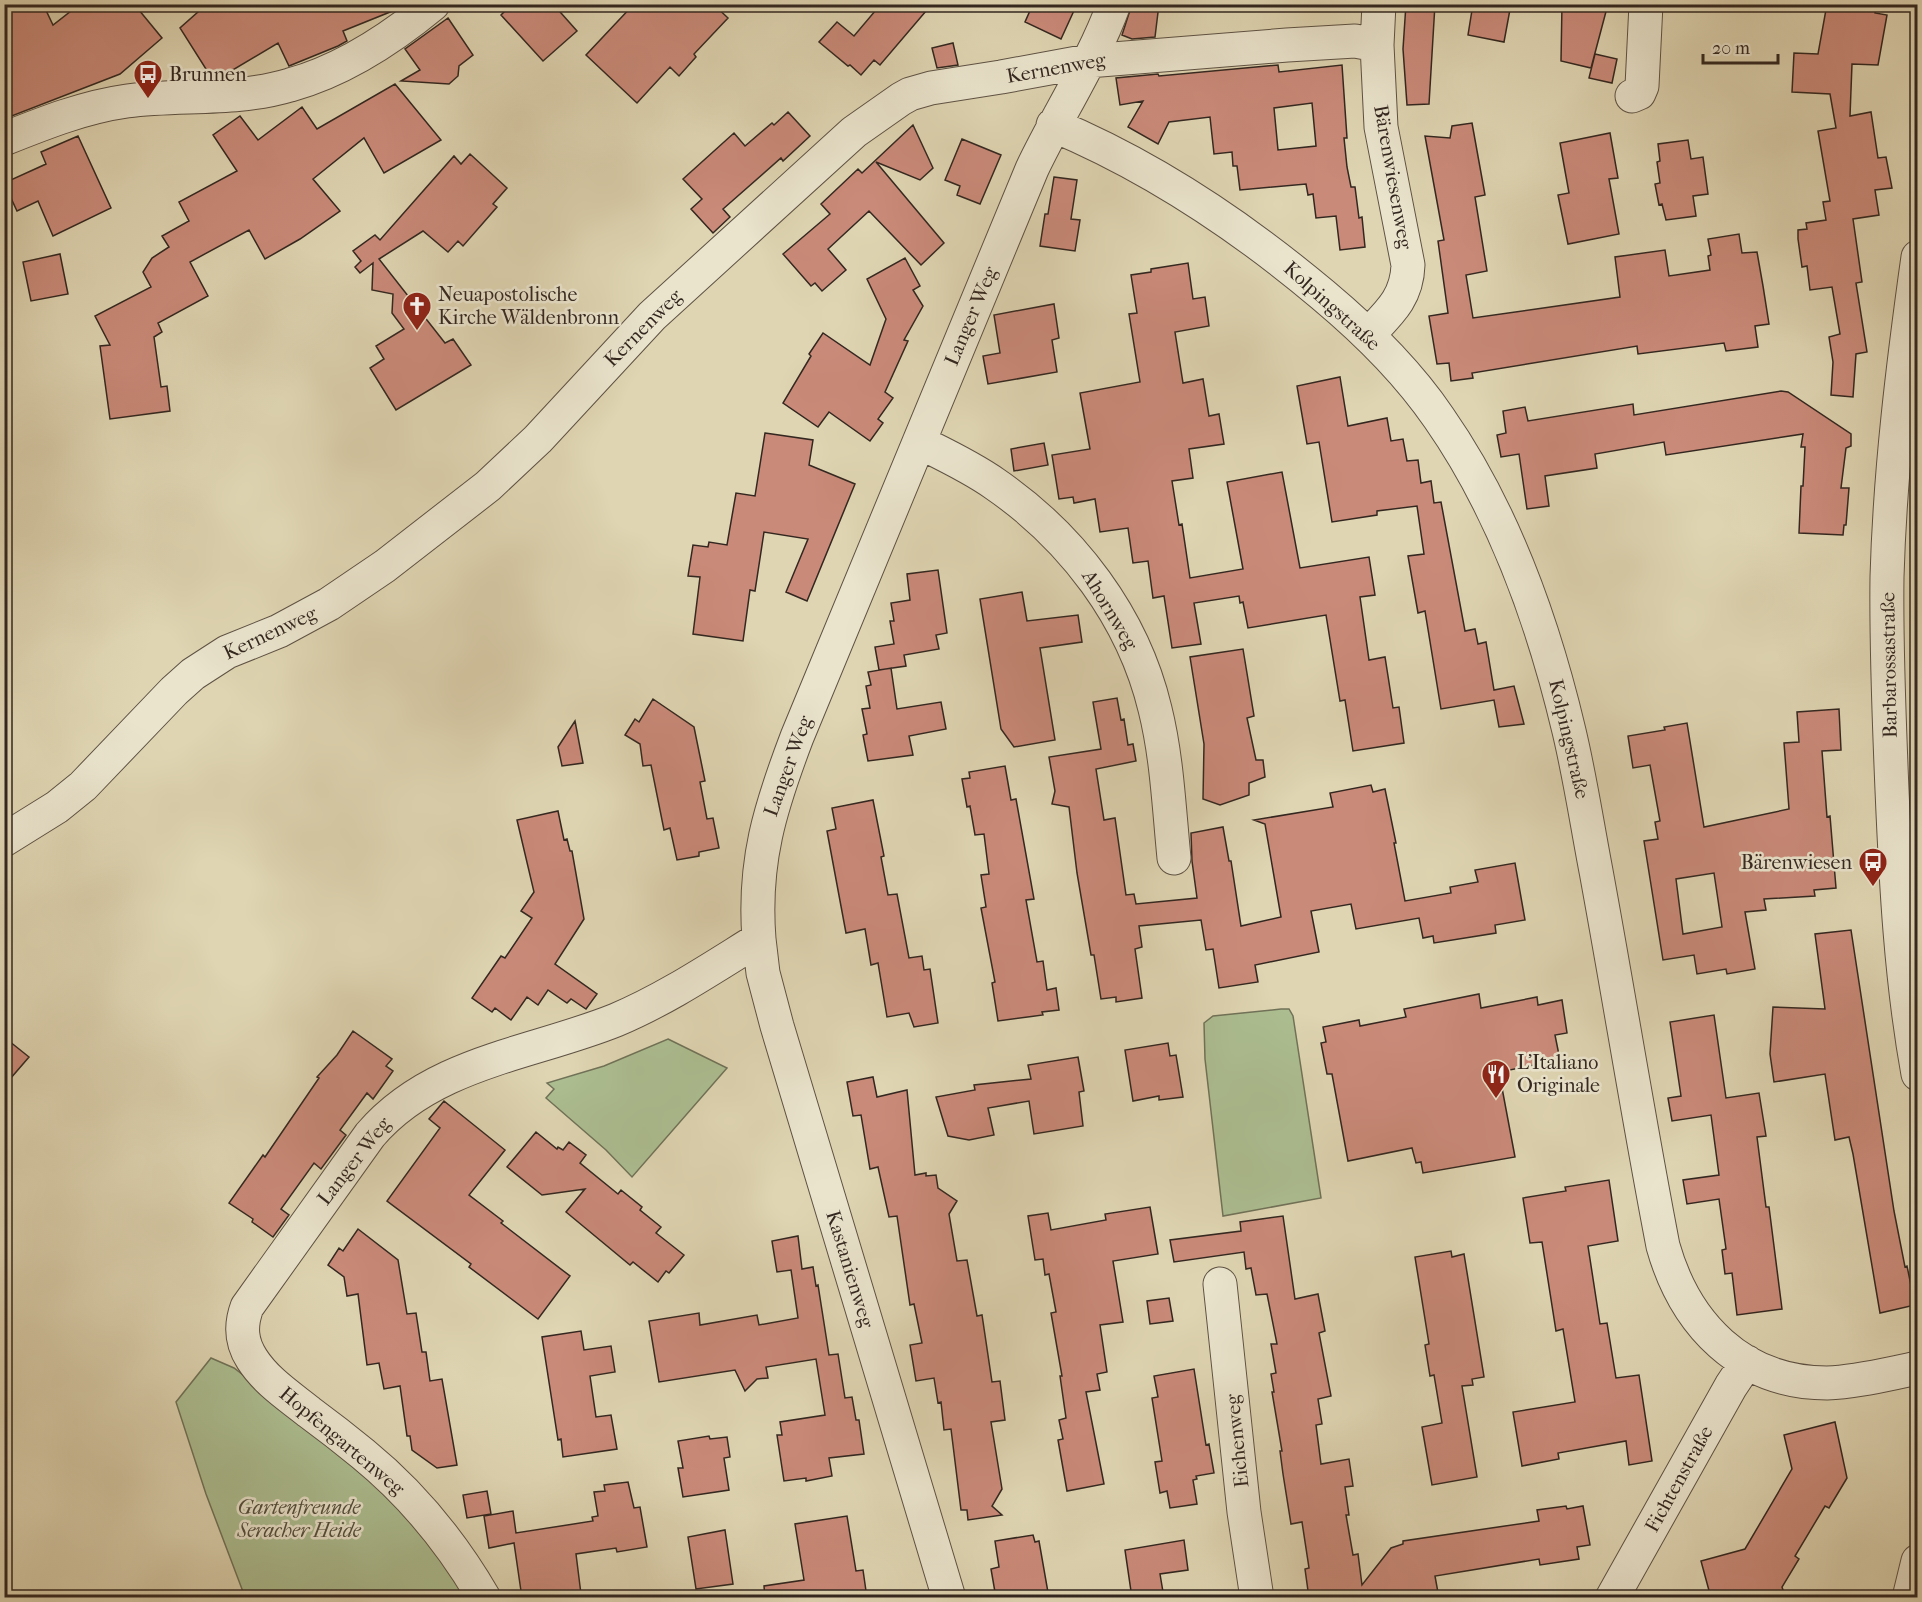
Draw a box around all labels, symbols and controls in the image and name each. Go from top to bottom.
scale bar [1703,27,1778,65]
text: 20 m [1712,38,1750,59]
street label: Kernenweg [1005,48,1108,88]
bus stop icon: Brunnen [132,58,164,100]
place label: Brunnen [169,63,247,86]
street label: Bärenwiesenweg [1369,103,1417,251]
street label: Kolpingstraße [1279,257,1385,355]
street label: Langer Weg [940,263,1002,369]
place label: Neuapostolische Kirche Wäldenbronn [438,283,620,329]
street label: Kernenweg [599,284,687,372]
church icon: Neuapostolische Kirche Wäldenbronn [401,290,433,332]
street label: Ahornweg [1077,565,1143,654]
street label: Barbarossastraße [1876,592,1902,738]
street label: Kernenweg [220,601,321,665]
street label: Kolpingstraße [1544,677,1594,801]
street label: Langer Weg [759,712,817,819]
bus stop icon: Bärenwiesen [1857,846,1889,888]
place label: Bärenwiesen [1741,851,1852,874]
place label: L'Italiano Originale [1517,1051,1600,1097]
restaurant icon: L'Italiano Originale [1480,1058,1512,1100]
street label: Langer Weg [313,1112,396,1210]
street label: Kastanienweg [821,1208,879,1331]
street label: Hopfengartenweg [275,1382,409,1500]
street label: Eichenweg [1221,1393,1253,1489]
street label: Fichtenstraße [1640,1422,1718,1536]
park label: Gartenfreunde Seracher Heide [236,1496,362,1542]

